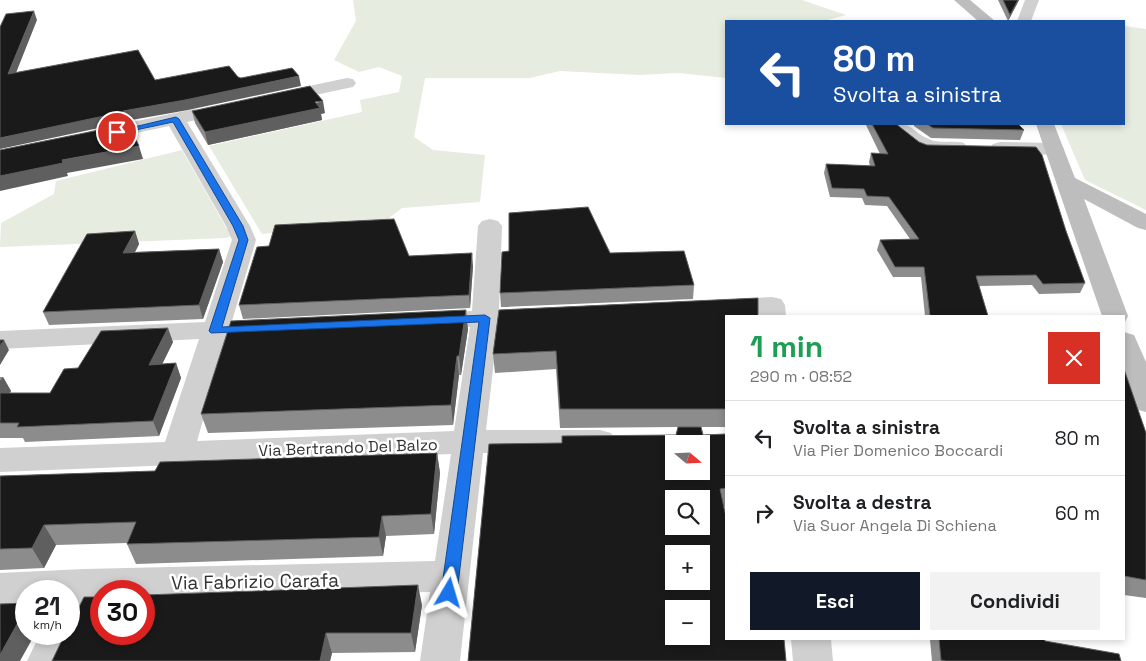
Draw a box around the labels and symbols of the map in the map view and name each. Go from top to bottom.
pin [96,111,138,153]
street label: Via Bertrando Del Balzo [258,434,438,461]
north arrow [665,435,710,480]
position arrow [422,566,474,618]
street label: Via Fabrizio Carafa [171,568,339,595]
speed limit sign: 30 [90,580,155,645]

